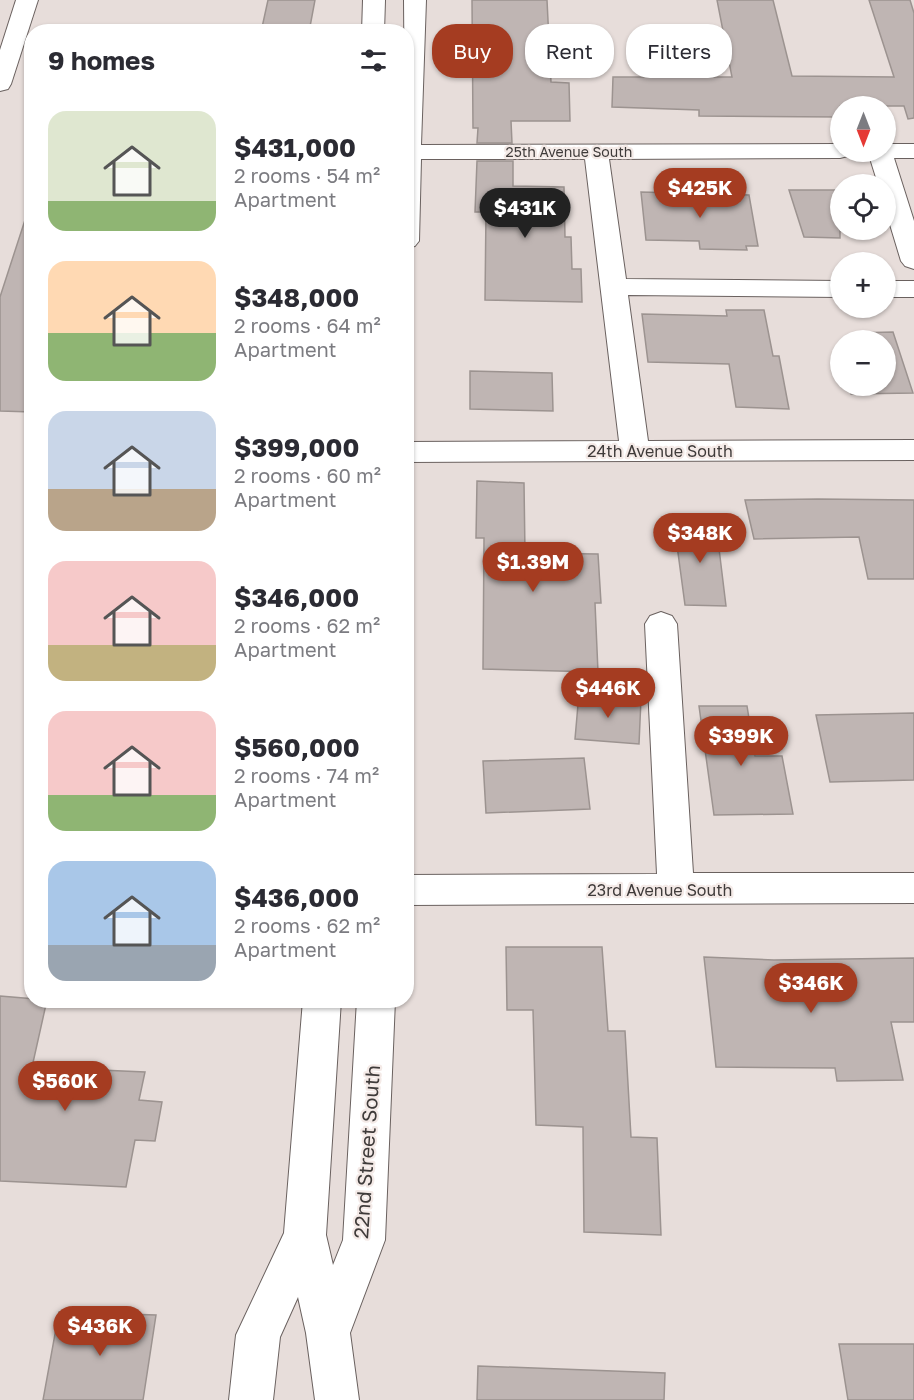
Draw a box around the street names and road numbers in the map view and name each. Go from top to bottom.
street label: 25th Avenue South [506,143,632,160]
street label: 24th Avenue South [587,441,733,461]
street label: 23rd Avenue South [588,880,732,900]
street label: 22nd Street South [348,1064,384,1240]

